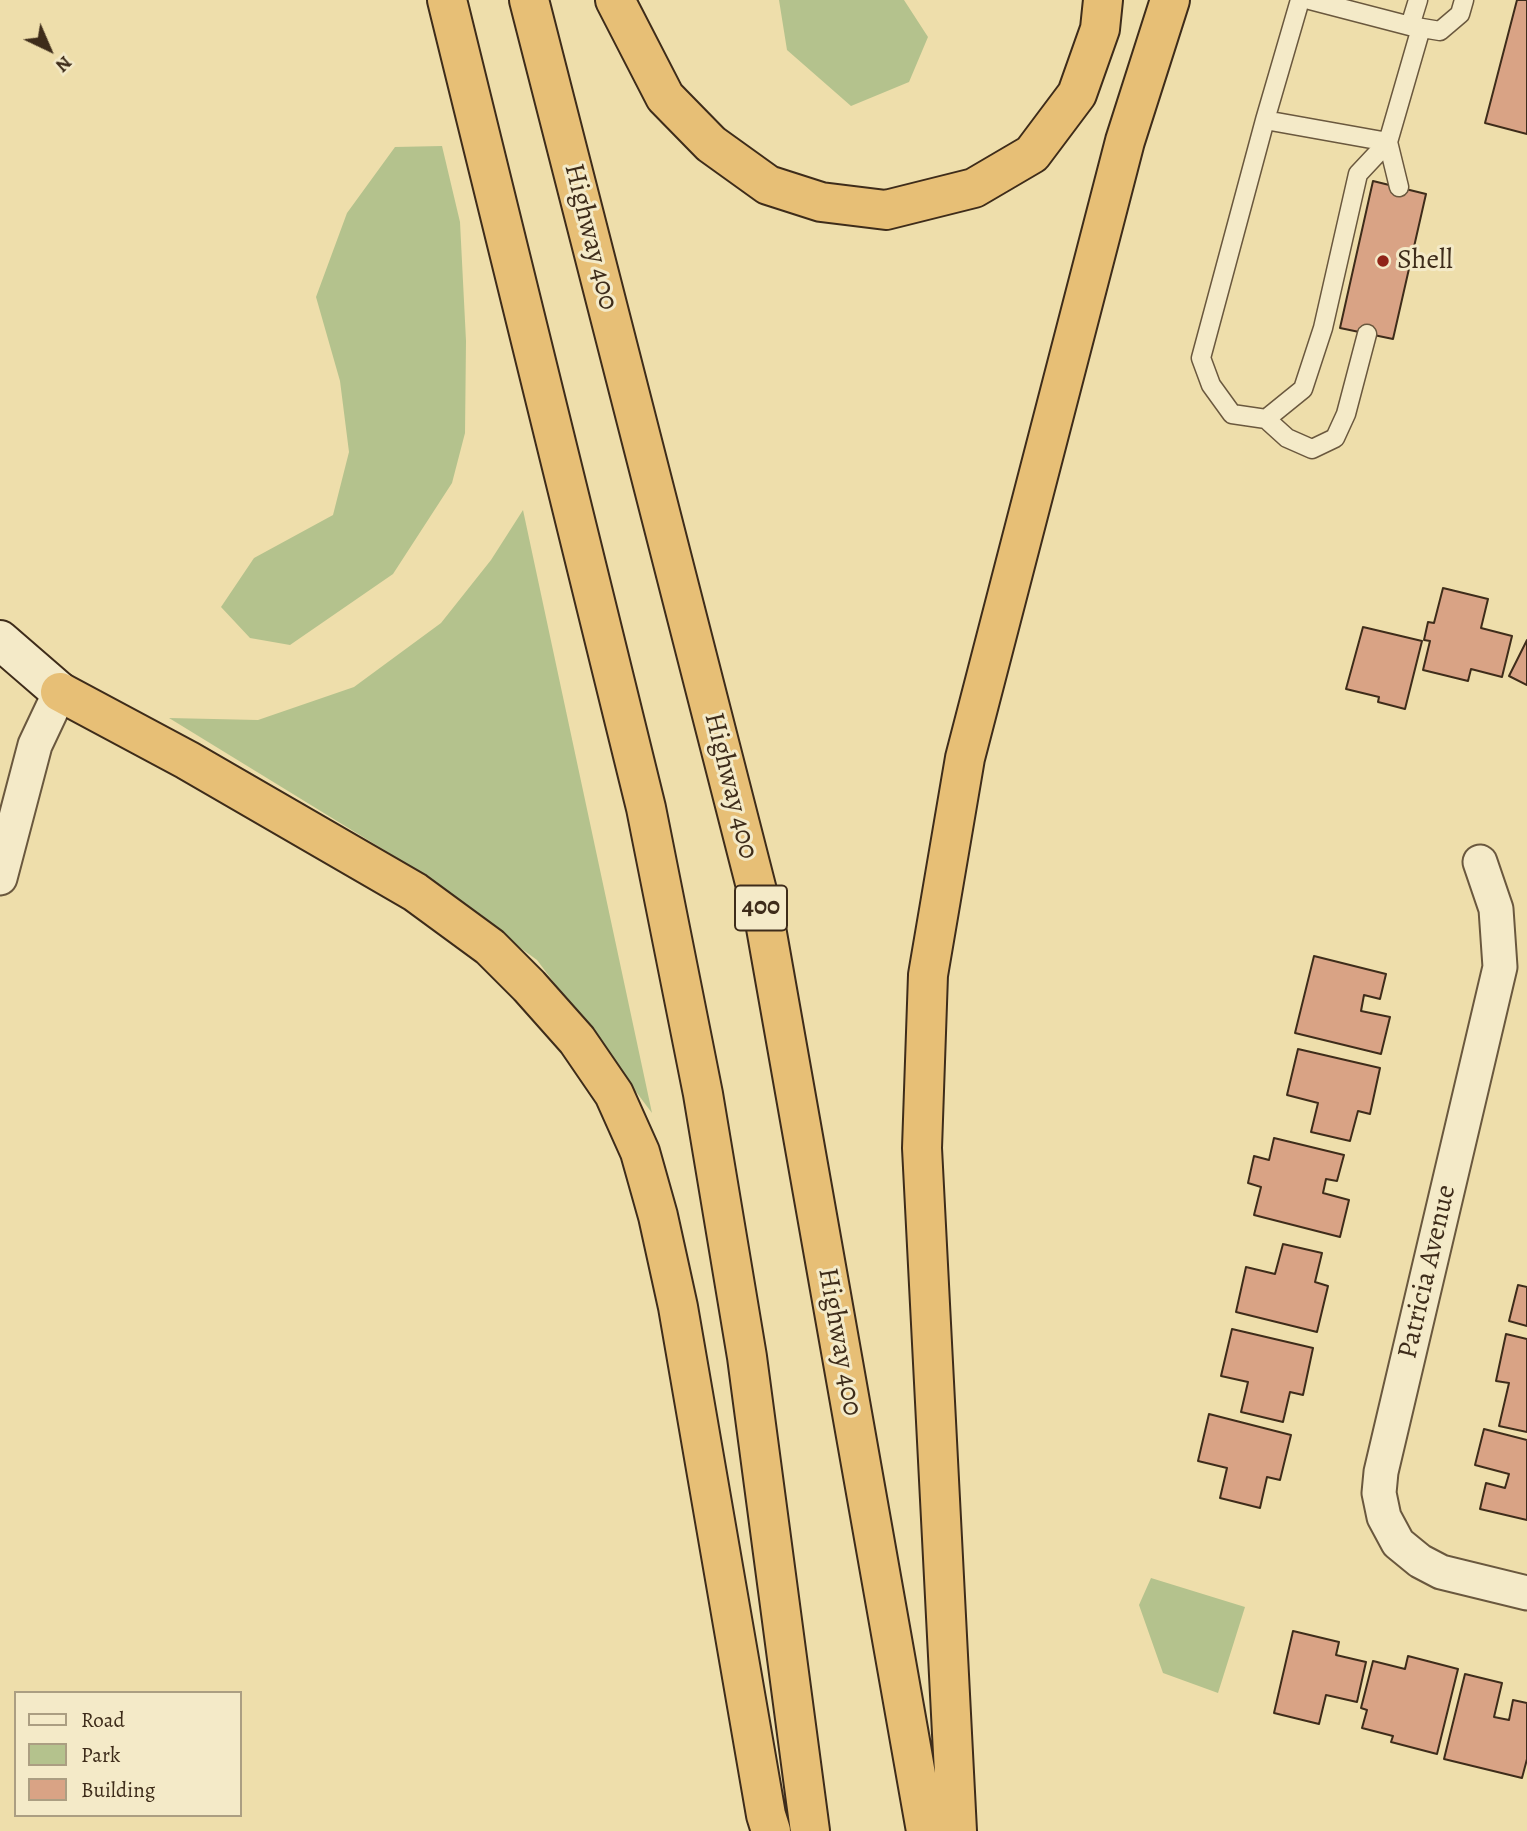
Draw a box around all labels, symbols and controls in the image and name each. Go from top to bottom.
north arrow [14,14,84,84]
text: N [50,50,78,78]
street label: Highway 400 [556,160,624,314]
place label: Shell [1397,244,1453,278]
marker: Shell [1375,253,1391,269]
street label: Highway 400 [696,709,764,863]
road number: 400 [735,886,787,931]
street label: Patricia Avenue [1392,1182,1464,1362]
street label: Highway 400 [809,1265,869,1419]
legend [14,1691,242,1817]
text: Road [81,1706,125,1734]
text: Park [81,1741,120,1769]
text: Building [81,1776,155,1804]

